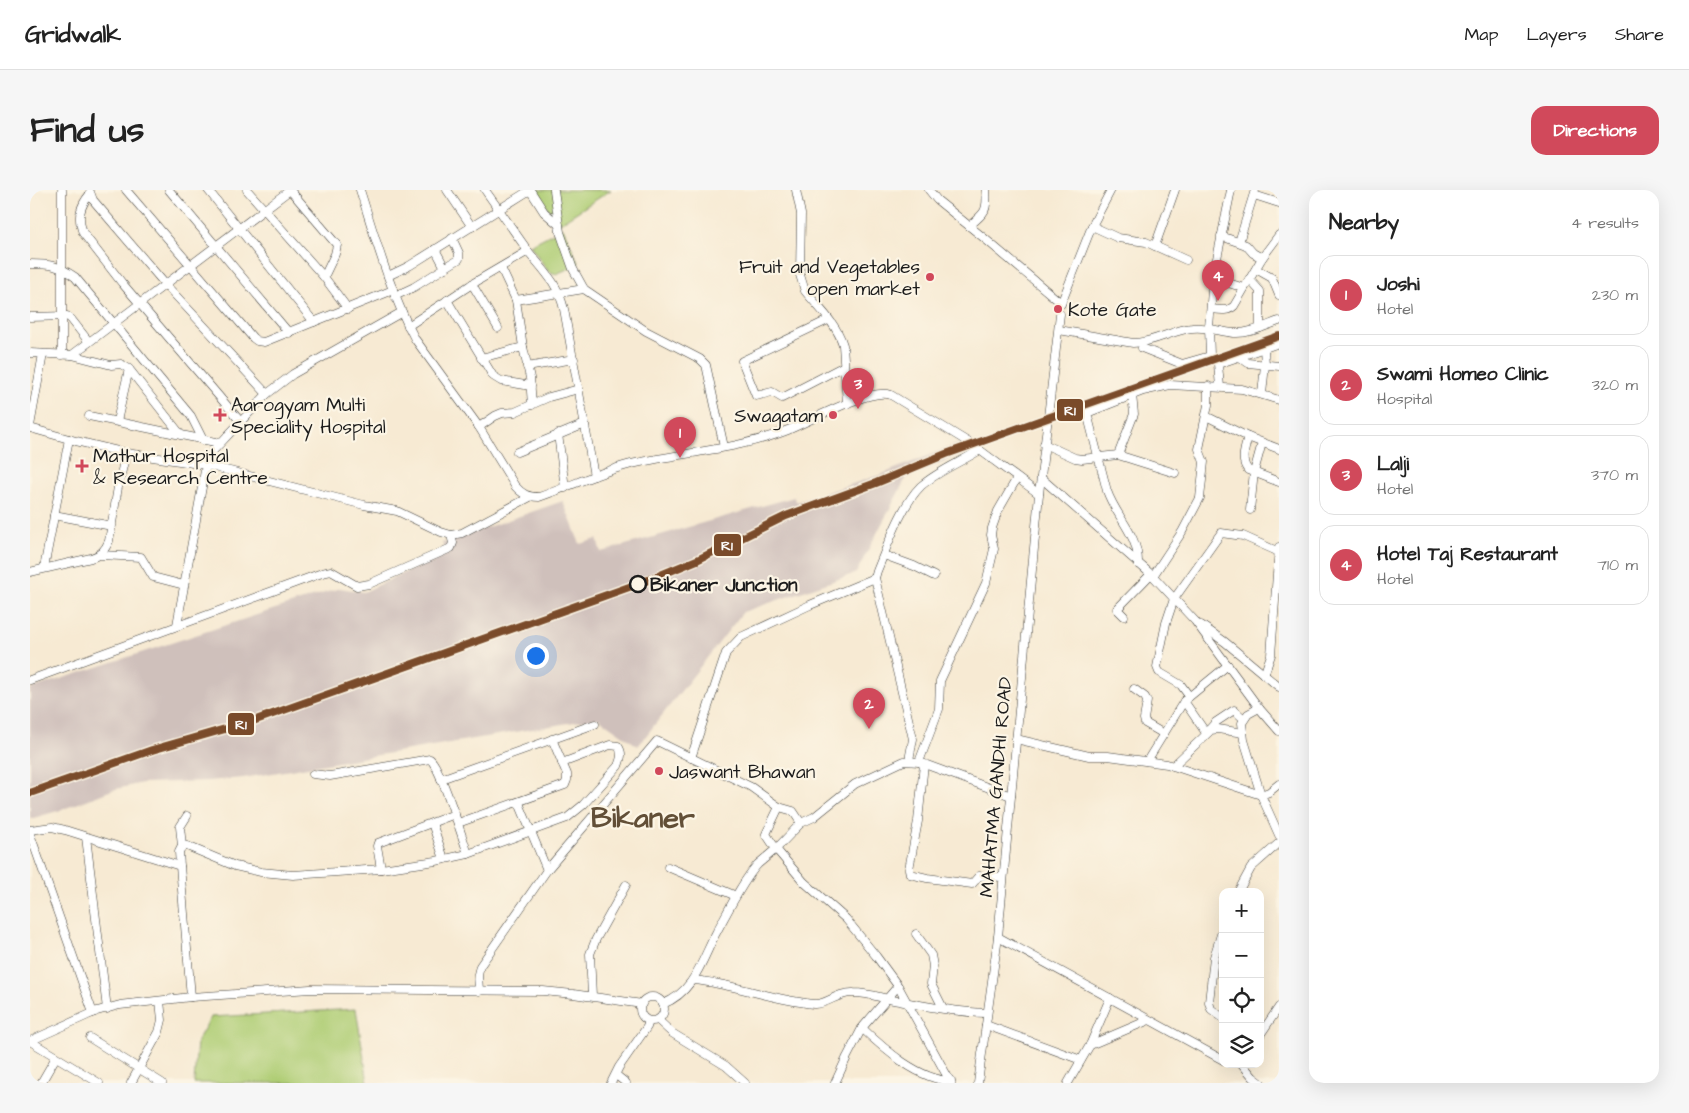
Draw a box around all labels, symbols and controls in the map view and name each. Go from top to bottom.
text: Gridwalk [25,18,121,52]
text: Map [1464,22,1498,47]
text: Layers [1526,22,1587,47]
text: Share [1615,22,1664,47]
text: Find us [30,106,144,155]
button: Directions [1531,106,1659,155]
text: Nearby [1329,208,1399,237]
text: 4 results [1571,212,1639,234]
place label: Fruit and Vegetables open market [739,254,920,303]
pin: 4 [1202,260,1234,301]
marker: Fruit and Vegetables open market [924,271,936,283]
text: Joshi [1377,271,1420,298]
text: 1 [1345,284,1347,306]
text: 230 m [1592,284,1638,306]
place label: Kote Gate [1068,297,1157,324]
text: Hotel [1377,298,1413,320]
marker: Kote Gate [1052,303,1064,315]
text: Swami Homeo Clinic [1377,361,1549,388]
pin: 3 [842,368,874,409]
text: 2 [1341,374,1351,396]
text: 320 m [1592,374,1638,396]
text: Hospital [1377,388,1432,410]
place label: Aarogyam Multi Speciality Hospital [231,392,386,442]
line badge: R1 [1056,398,1084,422]
text: R1 [1064,401,1076,421]
place label: Swagatam [734,403,823,431]
marker: Aarogyam Multi Speciality Hospital [213,408,227,422]
marker: Swagatam [827,409,839,421]
pin: 1 [664,417,696,458]
place label: Mathur Hospital & Research Centre [93,443,268,492]
text: Lalji [1377,451,1409,478]
marker: Mathur Hospital & Research Centre [75,459,89,473]
text: 3 [1342,464,1350,486]
text: 370 m [1591,464,1638,486]
text: Hotel [1377,478,1413,500]
line badge: R1 [713,533,742,557]
text: R1 [721,536,733,556]
text: Hotel Taj Restaurant [1377,541,1558,568]
text: 4 [1341,554,1351,576]
text: 710 m [1597,554,1638,576]
text: Hotel [1377,568,1413,590]
place label: Bikaner Junction [650,572,798,599]
marker: Bikaner Junction [629,575,647,593]
your location [523,643,549,669]
street label: MAHATMA GANDHI ROAD [973,676,1020,898]
pin: 2 [853,688,885,729]
line badge: R1 [227,712,255,736]
text: R1 [235,715,247,735]
place label: Jaswant Bhawan [669,759,815,786]
marker: Jaswant Bhawan [653,765,665,777]
district label: Bikaner [591,798,695,839]
map controls [1219,888,1264,1068]
button: + [1219,888,1264,933]
button: − [1219,933,1264,978]
button: locate [1219,978,1264,1023]
button: layers [1219,1023,1264,1068]

